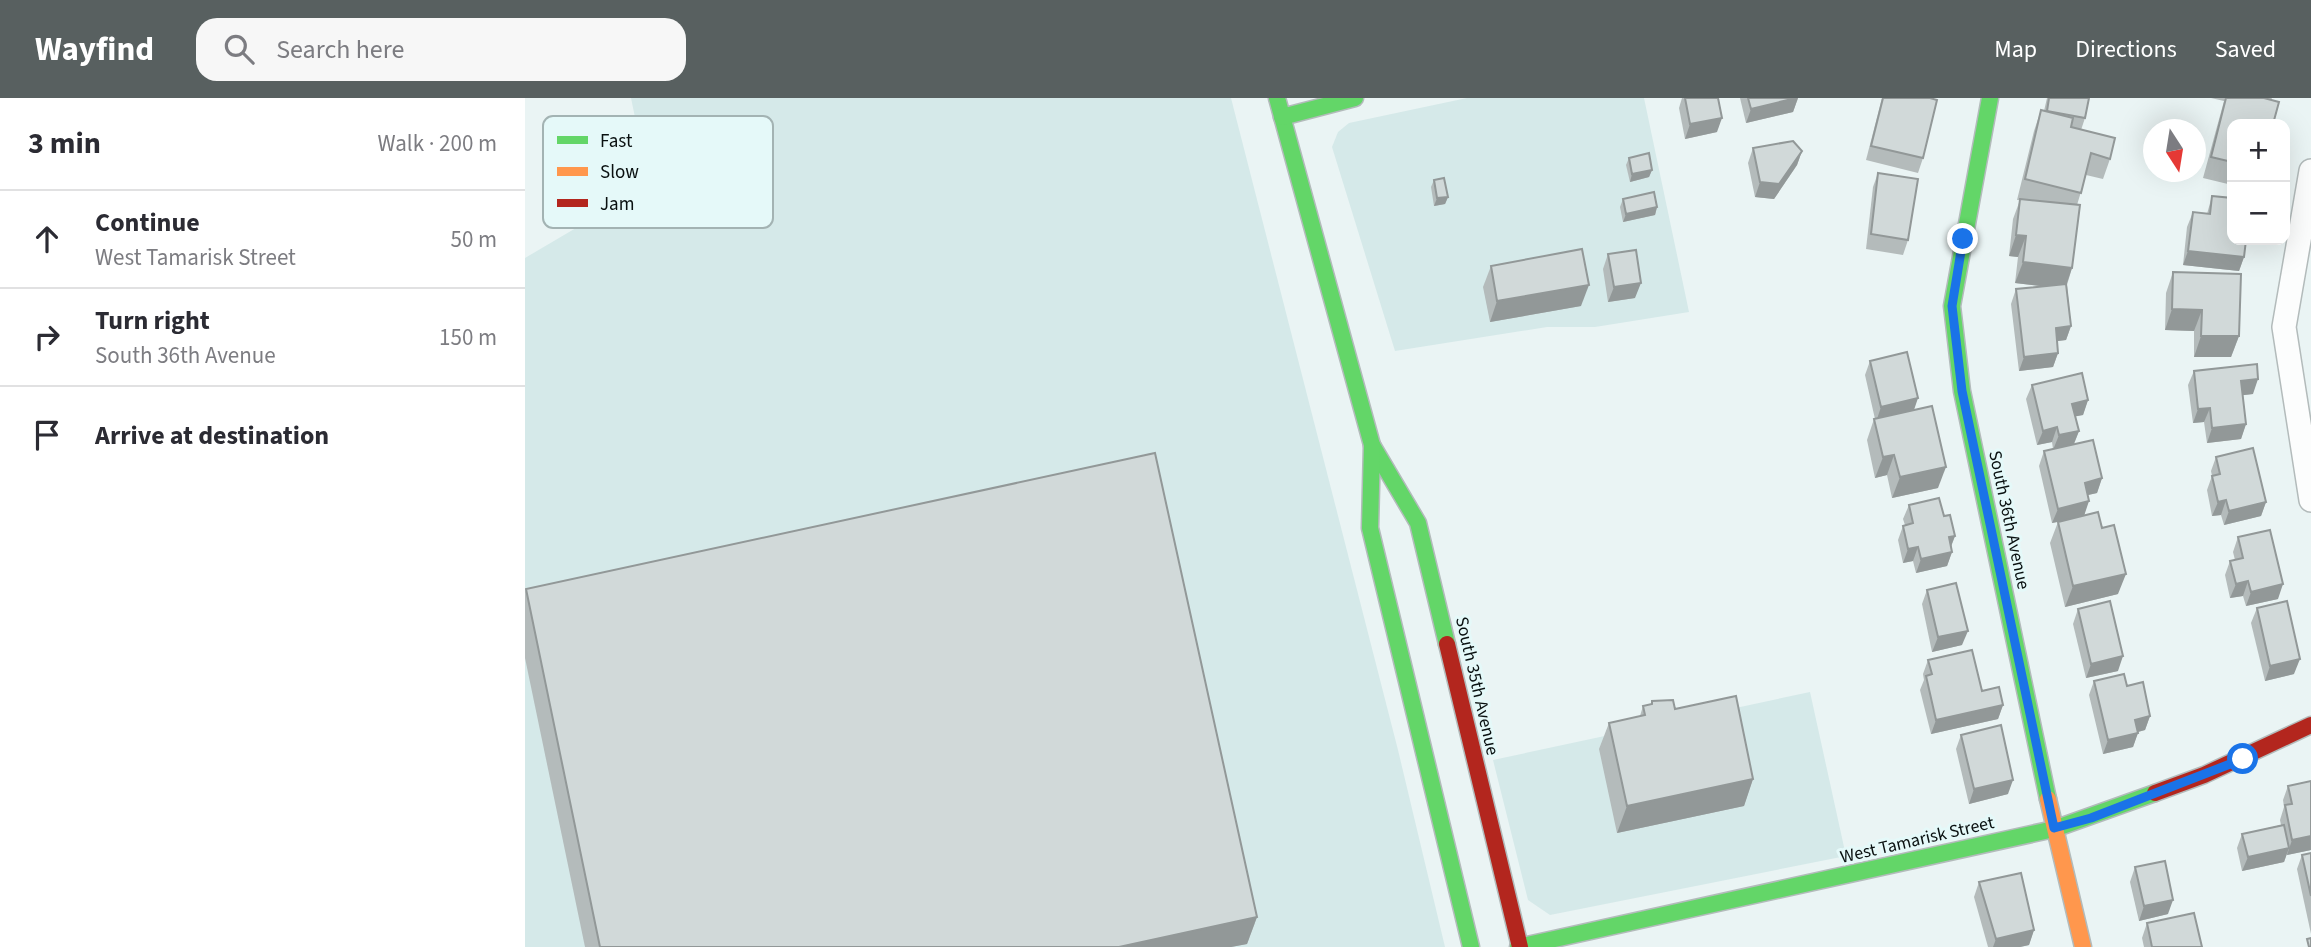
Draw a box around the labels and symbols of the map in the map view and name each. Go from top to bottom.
legend [543,116,773,228]
north arrow [2143,119,2206,182]
text: Fast [600,128,633,155]
text: Slow [600,159,639,186]
text: Jam [600,191,634,218]
route end [1947,223,1978,254]
street label: South 36th Avenue [1982,448,2036,592]
street label: South 35th Avenue [1449,614,1505,758]
route start [2227,743,2258,774]
street label: West Tamarisk Street [1838,810,1996,870]

